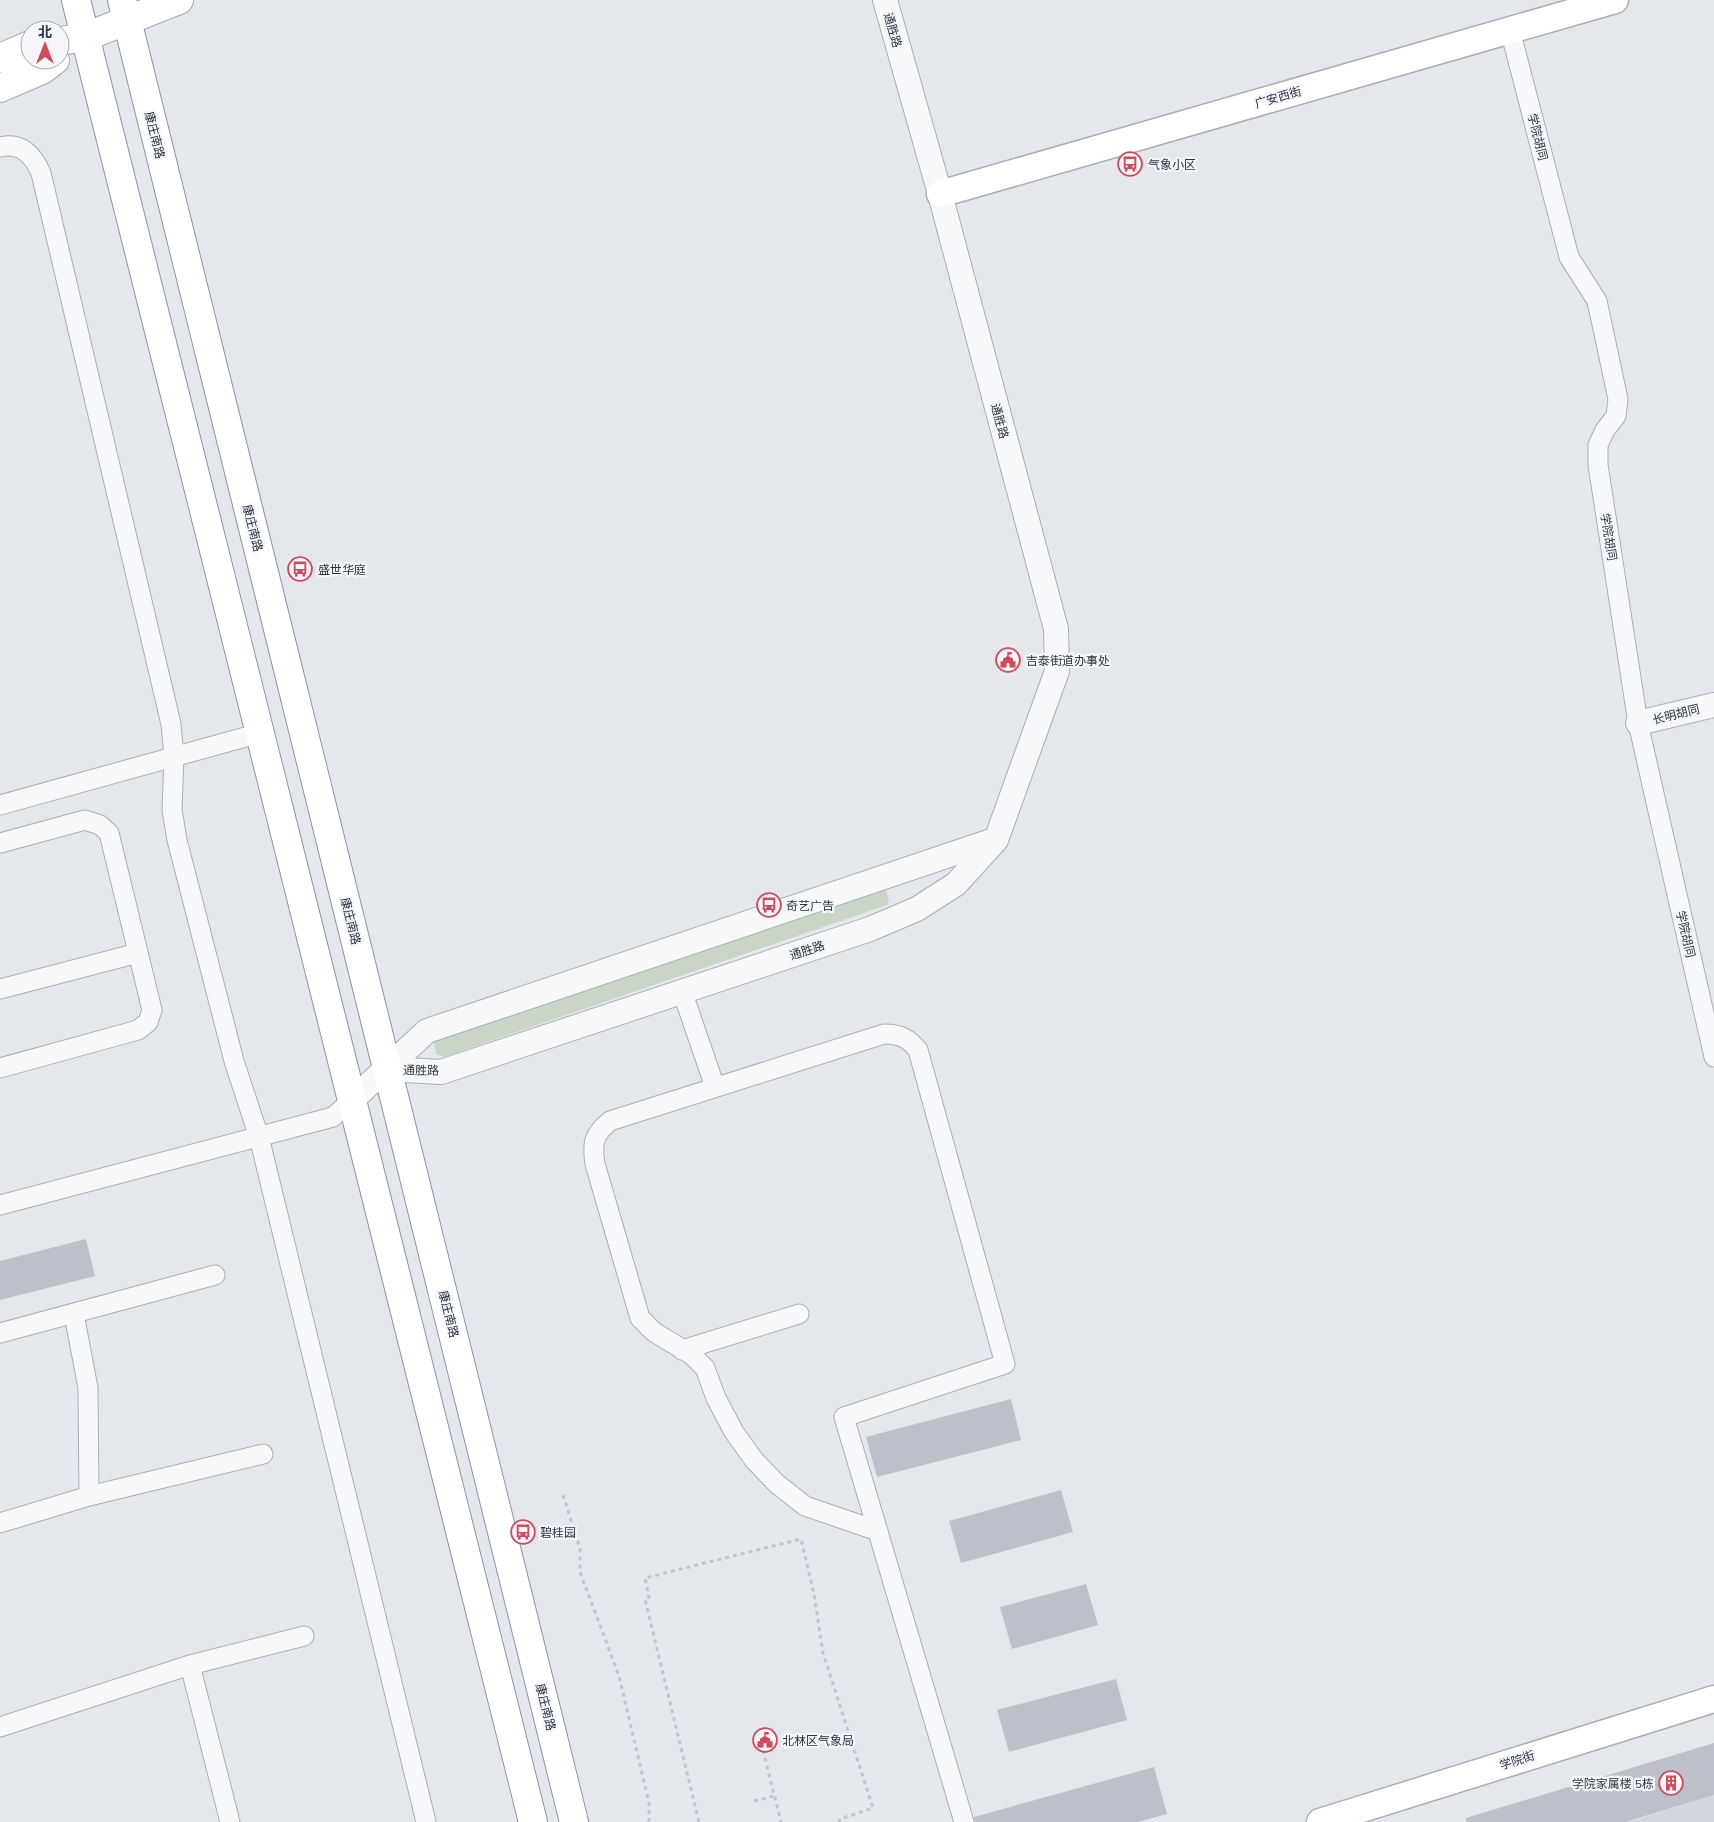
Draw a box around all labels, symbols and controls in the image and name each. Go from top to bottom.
street label: 通胜路 [881,11,905,49]
north arrow [20,20,70,70]
text: 北 [38,23,52,41]
street label: 广安西街 [1253,83,1303,111]
street label: 康庄南路 [142,110,168,160]
street label: 学院胡同 [1525,112,1551,162]
bus stop icon: 气象小区 [1117,151,1143,177]
place label: 气象小区 [1148,157,1196,172]
street label: 通胜路 [988,402,1012,440]
street label: 康庄南路 [240,503,266,553]
street label: 学院胡同 [1598,512,1620,562]
bus stop icon: 盛世华庭 [287,556,313,582]
place label: 盛世华庭 [318,562,366,577]
public building icon: 吉泰街道办事处 [995,647,1021,673]
place label: 吉泰街道办事处 [1026,653,1110,668]
street label: 长明胡同 [1651,701,1701,727]
bus stop icon: 奇艺广告 [756,892,782,918]
street label: 康庄南路 [338,896,364,946]
place label: 奇艺广告 [786,898,834,913]
street label: 学院胡同 [1673,909,1699,959]
street label: 通胜路 [788,937,826,963]
street label: 通胜路 [403,1062,439,1078]
street label: 康庄南路 [436,1289,462,1339]
bus stop icon: 碧桂园 [510,1519,536,1545]
place label: 碧桂园 [540,1525,576,1540]
street label: 康庄南路 [533,1682,559,1732]
public building icon: 北林区气象局 [752,1727,778,1753]
place label: 北林区气象局 [782,1733,854,1748]
street label: 学院街 [1498,1747,1536,1773]
building icon: 学院家属楼 5栋 [1658,1770,1684,1796]
place label: 学院家属楼 5栋 [1572,1776,1654,1791]

